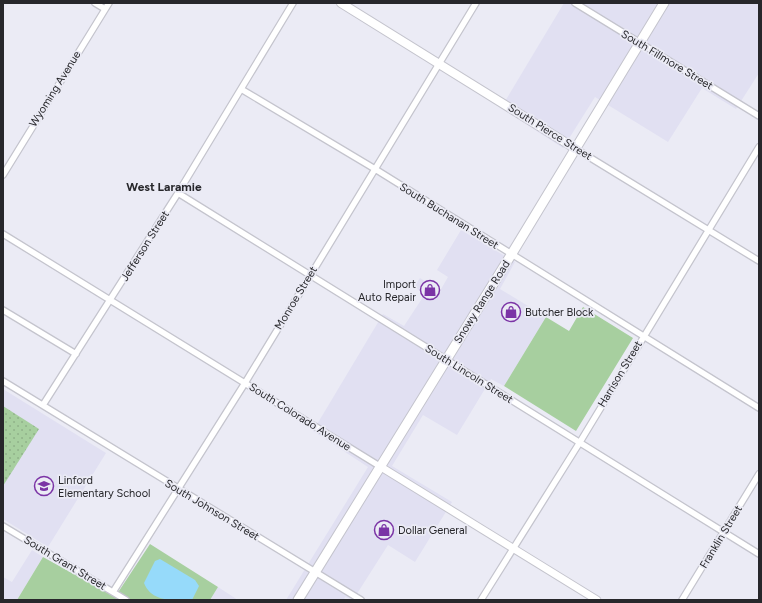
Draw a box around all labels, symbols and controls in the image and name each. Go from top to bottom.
street label: South Fillmore Street [619,27,715,93]
street label: Wyoming Avenue [26,49,84,129]
street label: South Pierce Street [506,101,594,163]
district label: West Laramie [126,180,202,194]
street label: South Buchanan Street [397,180,501,252]
street label: Jefferson Street [118,208,172,284]
street label: Snowy Range Road [451,258,513,346]
street label: Monroe Street [272,264,320,332]
place label: Import Auto Repair [358,278,416,304]
shop icon: Import Auto Repair [419,279,441,301]
shop icon: Butcher Block [500,301,522,323]
place label: Butcher Block [525,306,594,319]
street label: Harrison Street [595,338,645,410]
street label: South Lincoln Street [423,342,515,406]
street label: South Colorado Avenue [247,380,353,454]
place label: Linford Elementary School [58,474,150,500]
school or university icon: Linford Elementary School [33,475,55,497]
street label: South Johnson Street [162,477,262,543]
street label: Franklin Street [697,503,745,571]
shop icon: Dollar General [373,519,395,541]
place label: Dollar General [398,524,467,537]
street label: South Grant Street [21,533,109,593]

